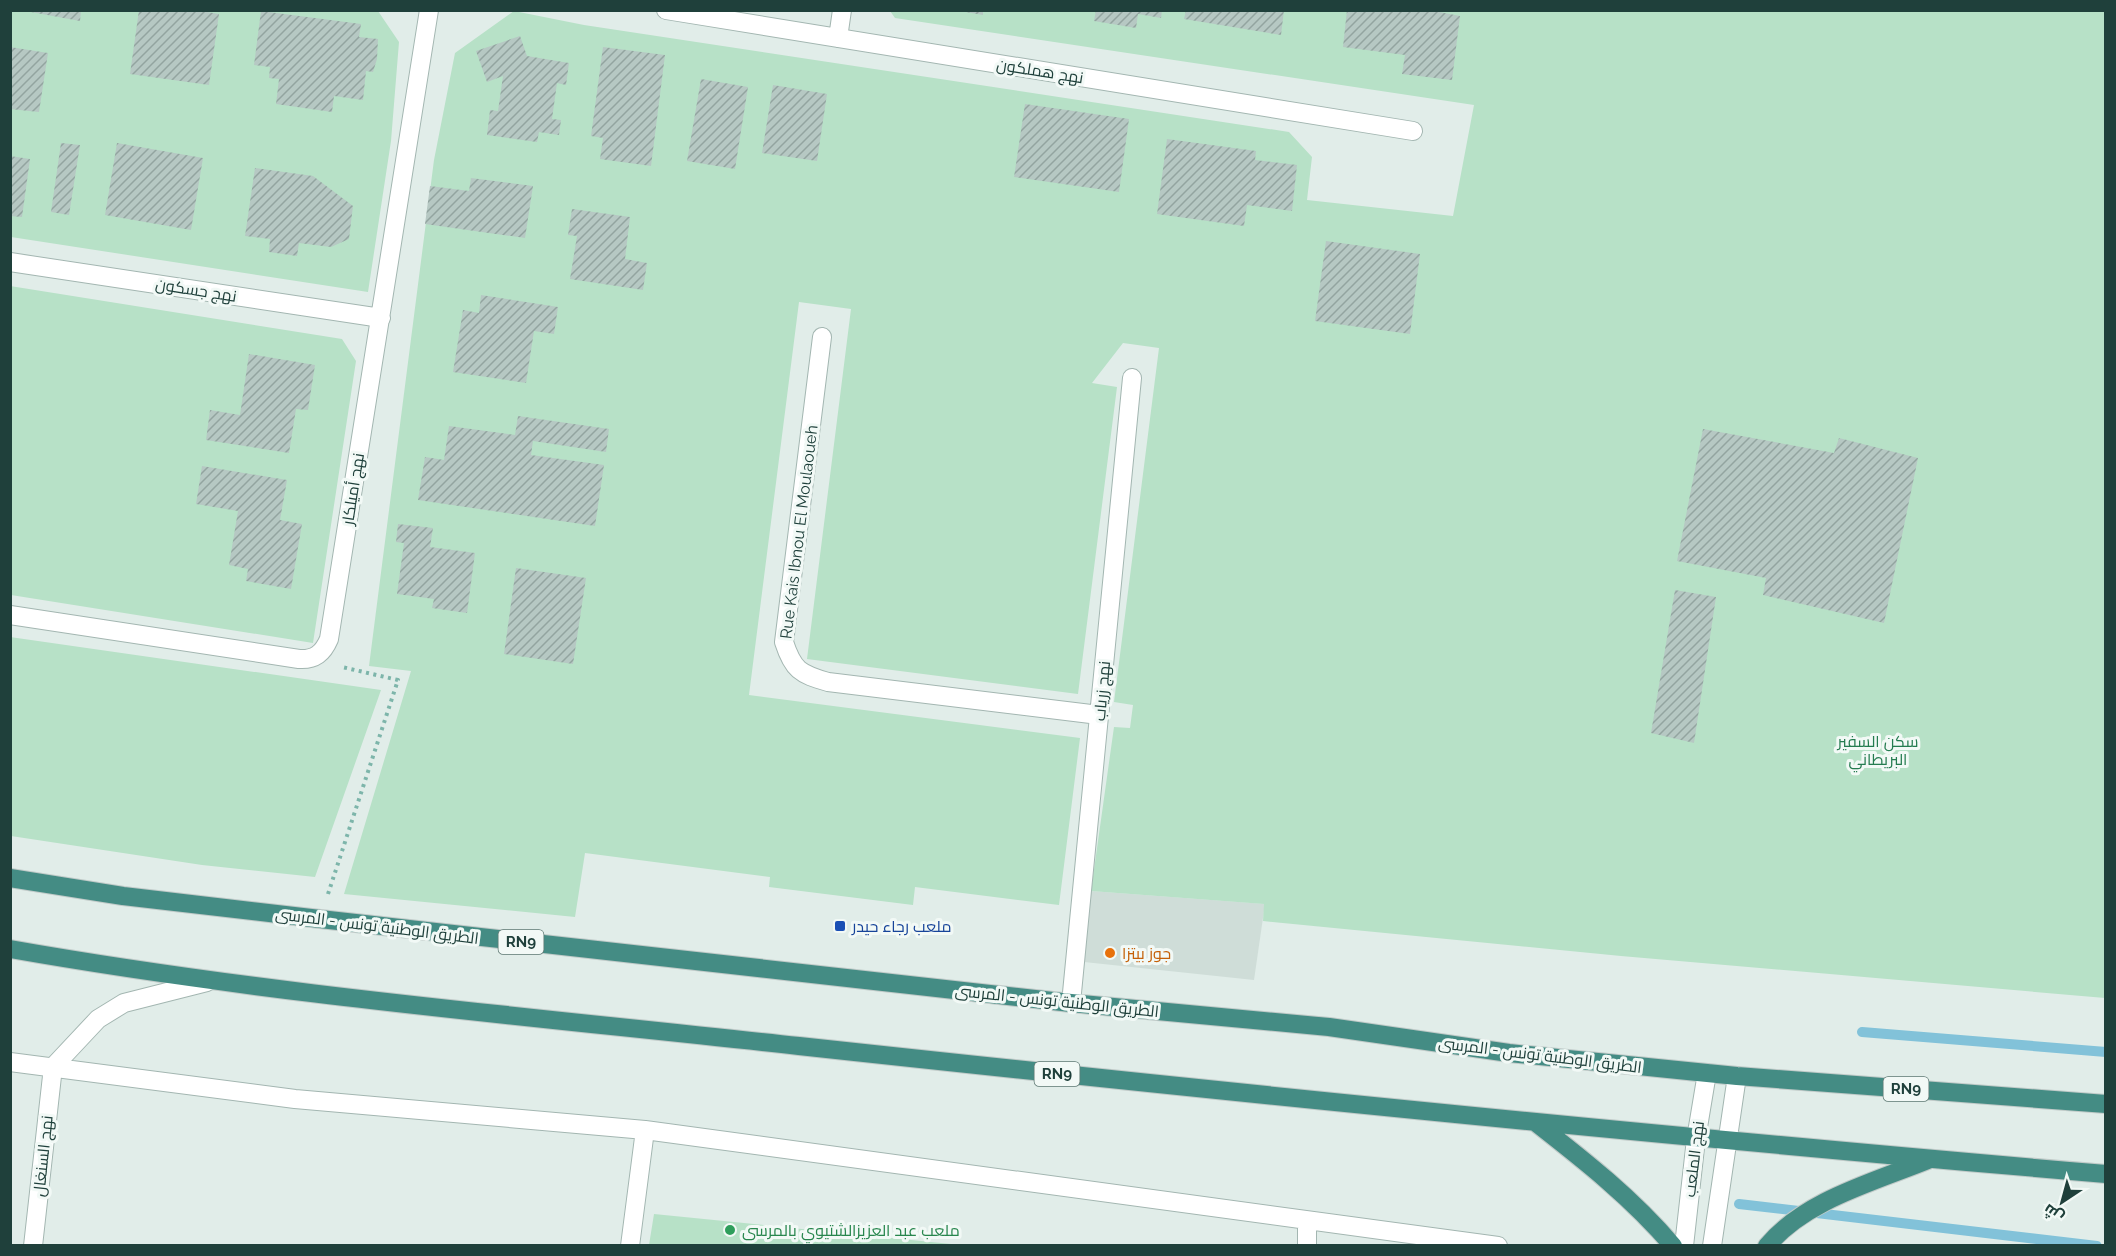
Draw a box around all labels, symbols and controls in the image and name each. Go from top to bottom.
street label: نهج هملكون [995,55,1085,89]
street label: نهج جسكون [154,274,238,308]
street label: Rue Kais Ibnou El Moulaoueh [776,424,822,640]
street label: نهج أميلكار [338,452,370,528]
street label: نهج زرياب [1090,660,1116,722]
park label: سكن السفير البريطاني [1836,732,1919,773]
street label: الطريق الوطنية تونس - المرسى [274,904,480,949]
place label: ملعب رجاء حيدر [851,917,951,936]
marker: ملعب رجاء حيدر [833,919,847,933]
road number: RN9 [498,930,544,954]
place label: جوز بيتزا [1122,944,1171,963]
marker: جوز بيتزا [1103,946,1117,960]
street label: الطريق الوطنية تونس - المرسى [954,981,1160,1022]
street label: الطريق الوطنية تونس - المرسى [1437,1033,1643,1078]
road number: RN9 [1034,1062,1080,1086]
road number: RN9 [1884,1077,1928,1101]
street label: نهج السنغال [29,1114,59,1198]
street label: نهج الملعب [1680,1120,1710,1198]
north arrow [2032,1172,2092,1232]
text: ش [2040,1200,2067,1227]
place label: ملعب عبد العزيزالشتيوي بالمرسى [742,1221,960,1244]
marker: ملعب عبد العزيزالشتيوي بالمرسى [723,1223,737,1237]

